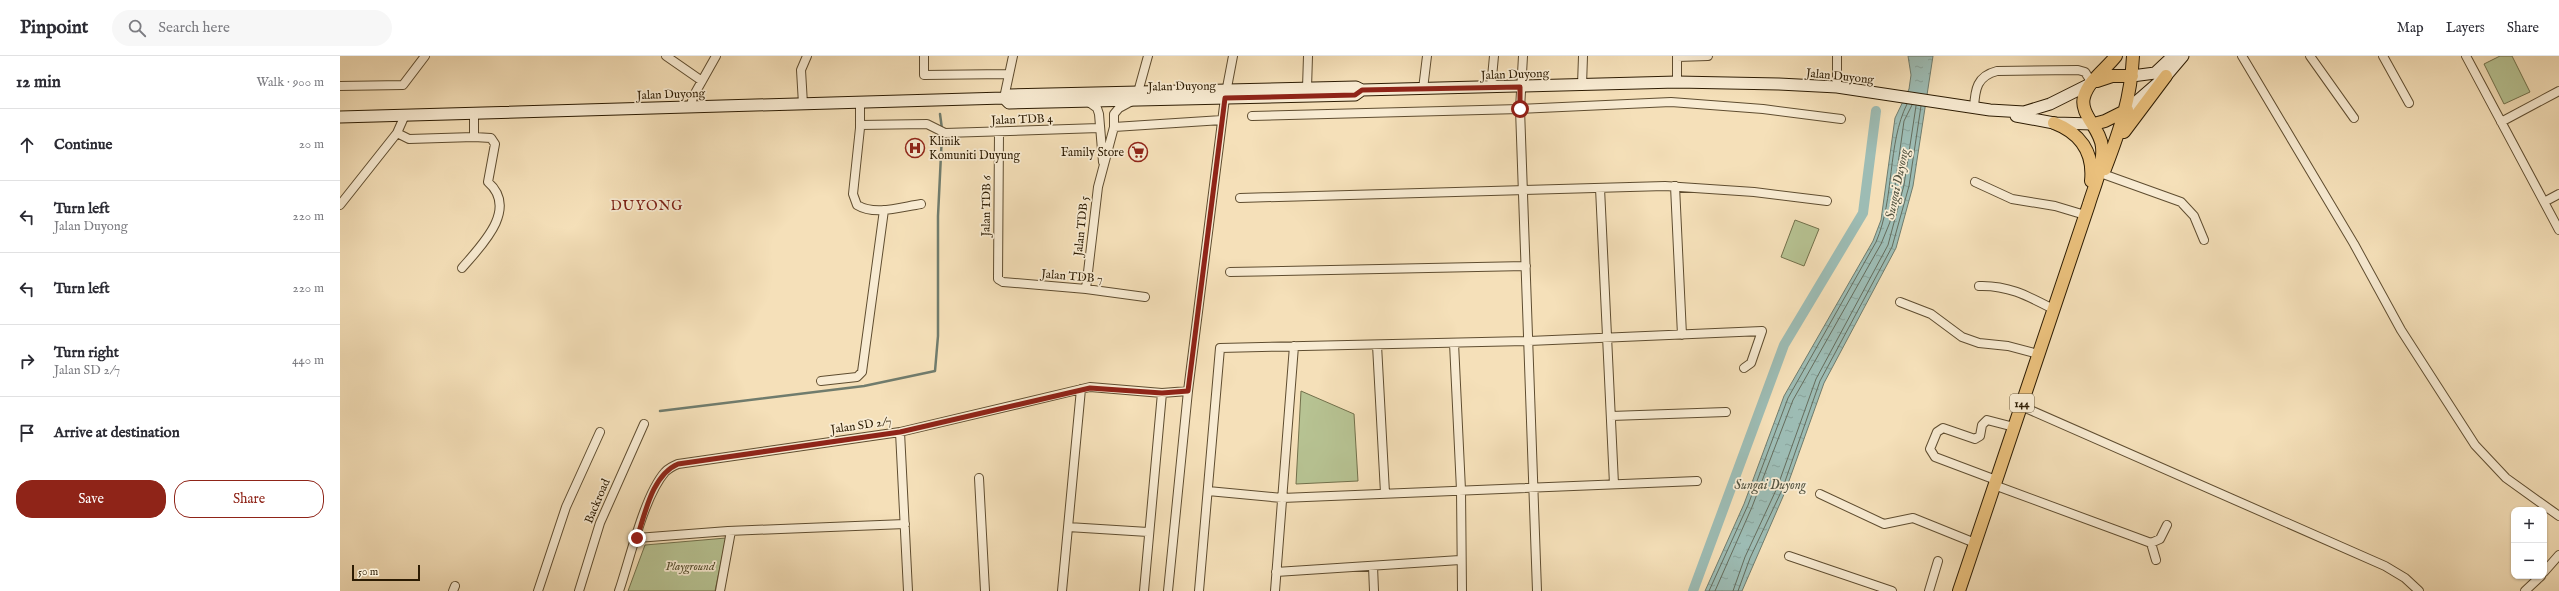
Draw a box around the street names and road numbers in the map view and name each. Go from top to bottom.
street label: Jalan Duyong [1803,65,1875,89]
street label: Jalan Duyong [1479,66,1550,84]
street label: Jalan Duyong [1146,78,1217,96]
street label: Jalan Duyong [635,86,706,104]
street label: Jalan TDB 4 [989,111,1053,129]
street label: Jalan TDB 6 [978,174,996,239]
street label: Jalan TDB 5 [1071,195,1093,259]
street label: Jalan TDB 7 [1039,266,1103,288]
road number: 144 [2010,394,2034,412]
street label: Jalan SD 2/7 [828,414,892,438]
street label: Backroad [581,476,614,526]

